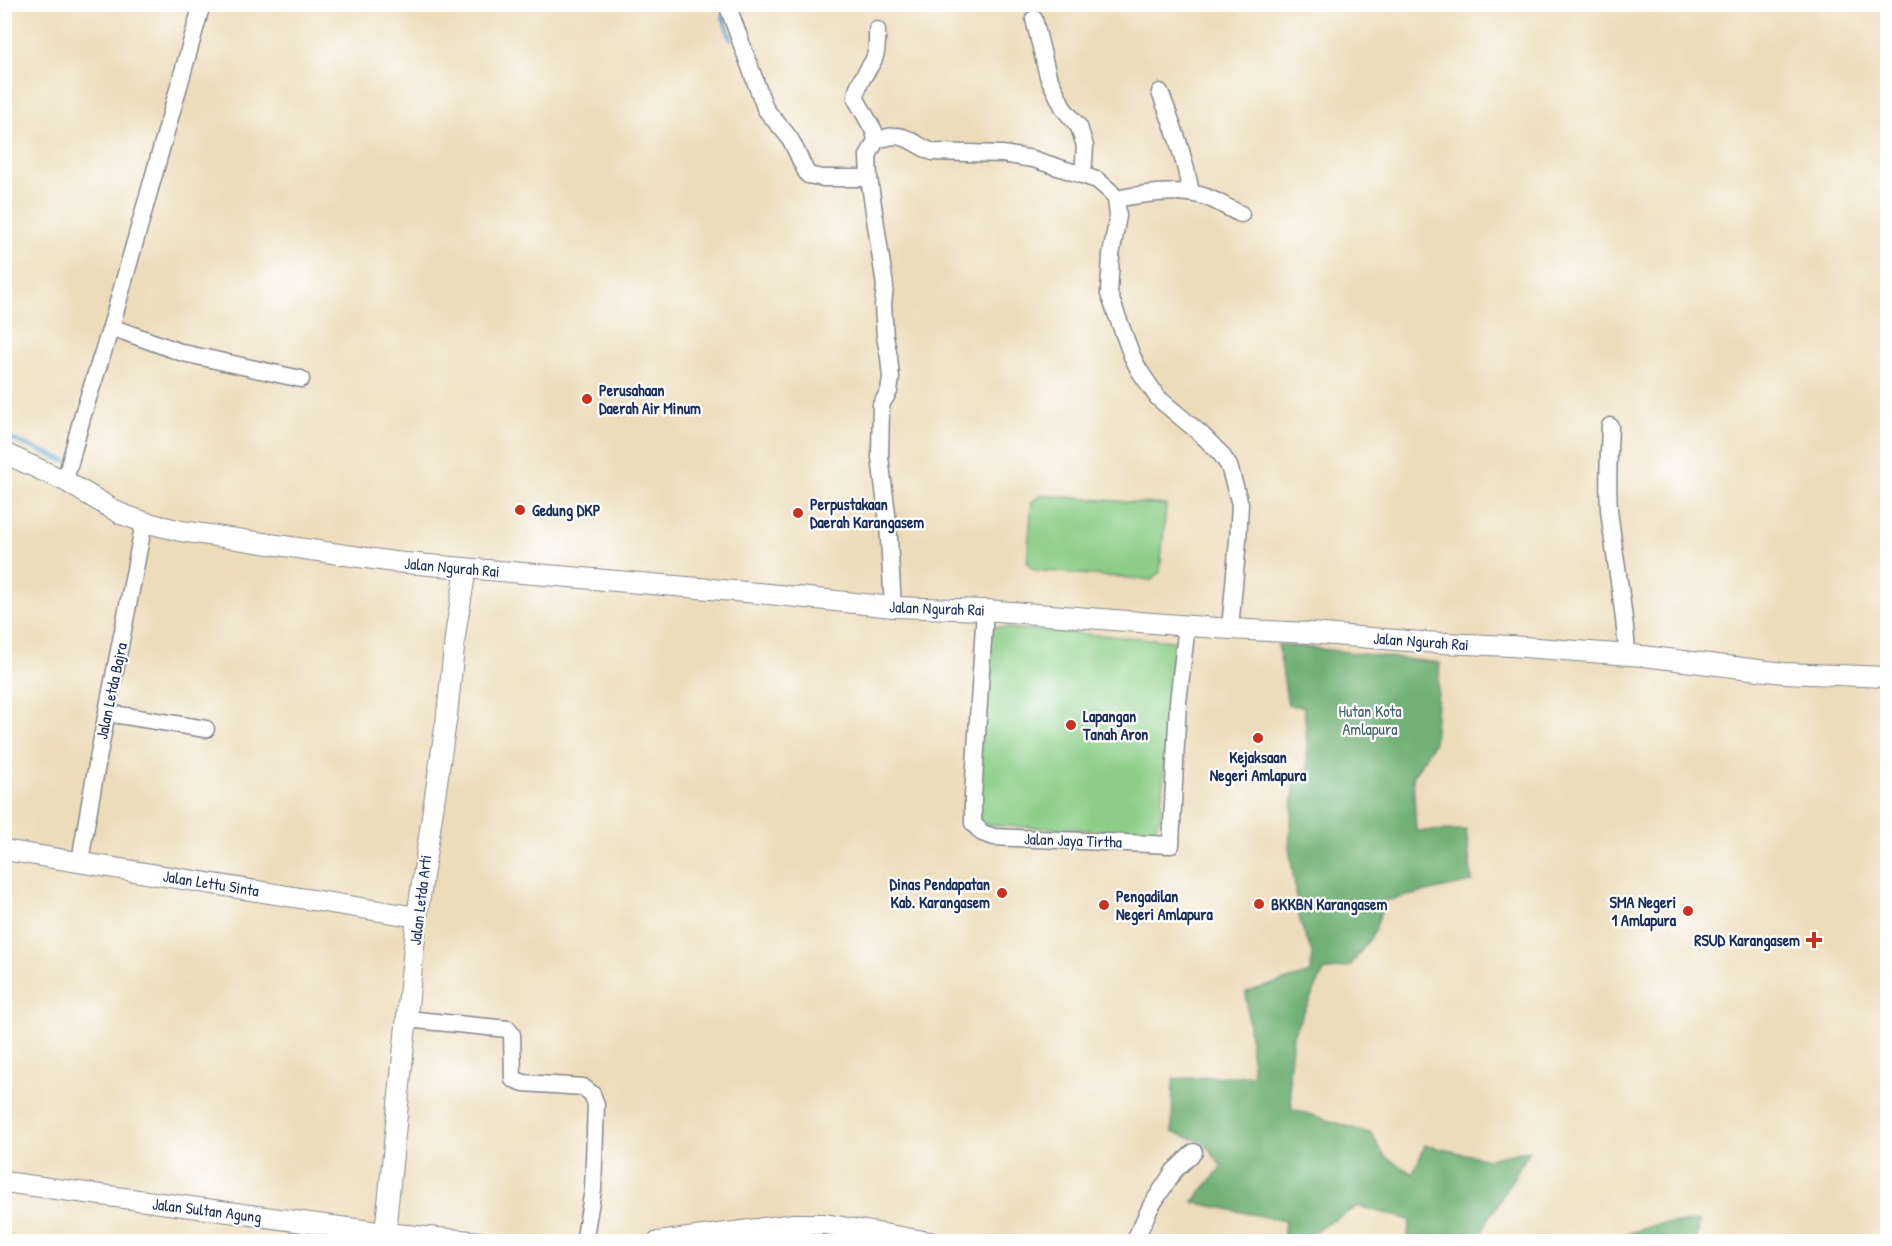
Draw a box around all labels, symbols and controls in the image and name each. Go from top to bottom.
place label: Perusahaan Daerah Air Minum [599,379,701,419]
marker: Perusahaan Daerah Air Minum [580,392,594,406]
place label: Perpustakaan Daerah Karangasem [810,493,924,534]
place label: Gedung DKP [532,499,601,522]
marker: Gedung DKP [513,503,527,517]
marker: Perpustakaan Daerah Karangasem [791,506,805,520]
street label: Jalan Ngurah Rai [403,552,501,582]
street label: Jalan Ngurah Rai [889,595,985,621]
street label: Jalan Ngurah Rai [1373,627,1469,655]
street label: Jalan Letda Bajra [90,641,132,741]
park label: Hutan Kota Amlapura [1338,700,1402,740]
place label: Lapangan Tanah Aron [1082,705,1148,745]
marker: Lapangan Tanah Aron [1064,718,1078,732]
marker: Kejaksaan Negeri Amlapura [1251,731,1265,745]
place label: Kejaksaan Negeri Amlapura [1210,746,1307,787]
street label: Jalan Jaya Tirtha [1024,827,1122,853]
street label: Jalan Letda Arti [404,854,436,946]
street label: Jalan Lettu Sinta [161,865,261,901]
place label: Dinas Pendapatan Kab. Karangasem [890,873,990,914]
place label: Pengadilan Negeri Amlapura [1116,885,1213,926]
marker: Dinas Pendapatan Kab. Karangasem [995,886,1009,900]
place label: SMA Negeri 1 Amlapura [1610,891,1677,932]
place label: BKKBN Karangasem [1271,893,1387,916]
marker: BKKBN Karangasem [1252,897,1266,911]
marker: Pengadilan Negeri Amlapura [1097,898,1111,912]
marker: SMA Negeri 1 Amlapura [1681,904,1695,918]
place label: RSUD Karangasem [1694,929,1800,952]
marker: RSUD Karangasem [1805,931,1823,949]
street label: Jalan Sultan Agung [151,1192,263,1228]

